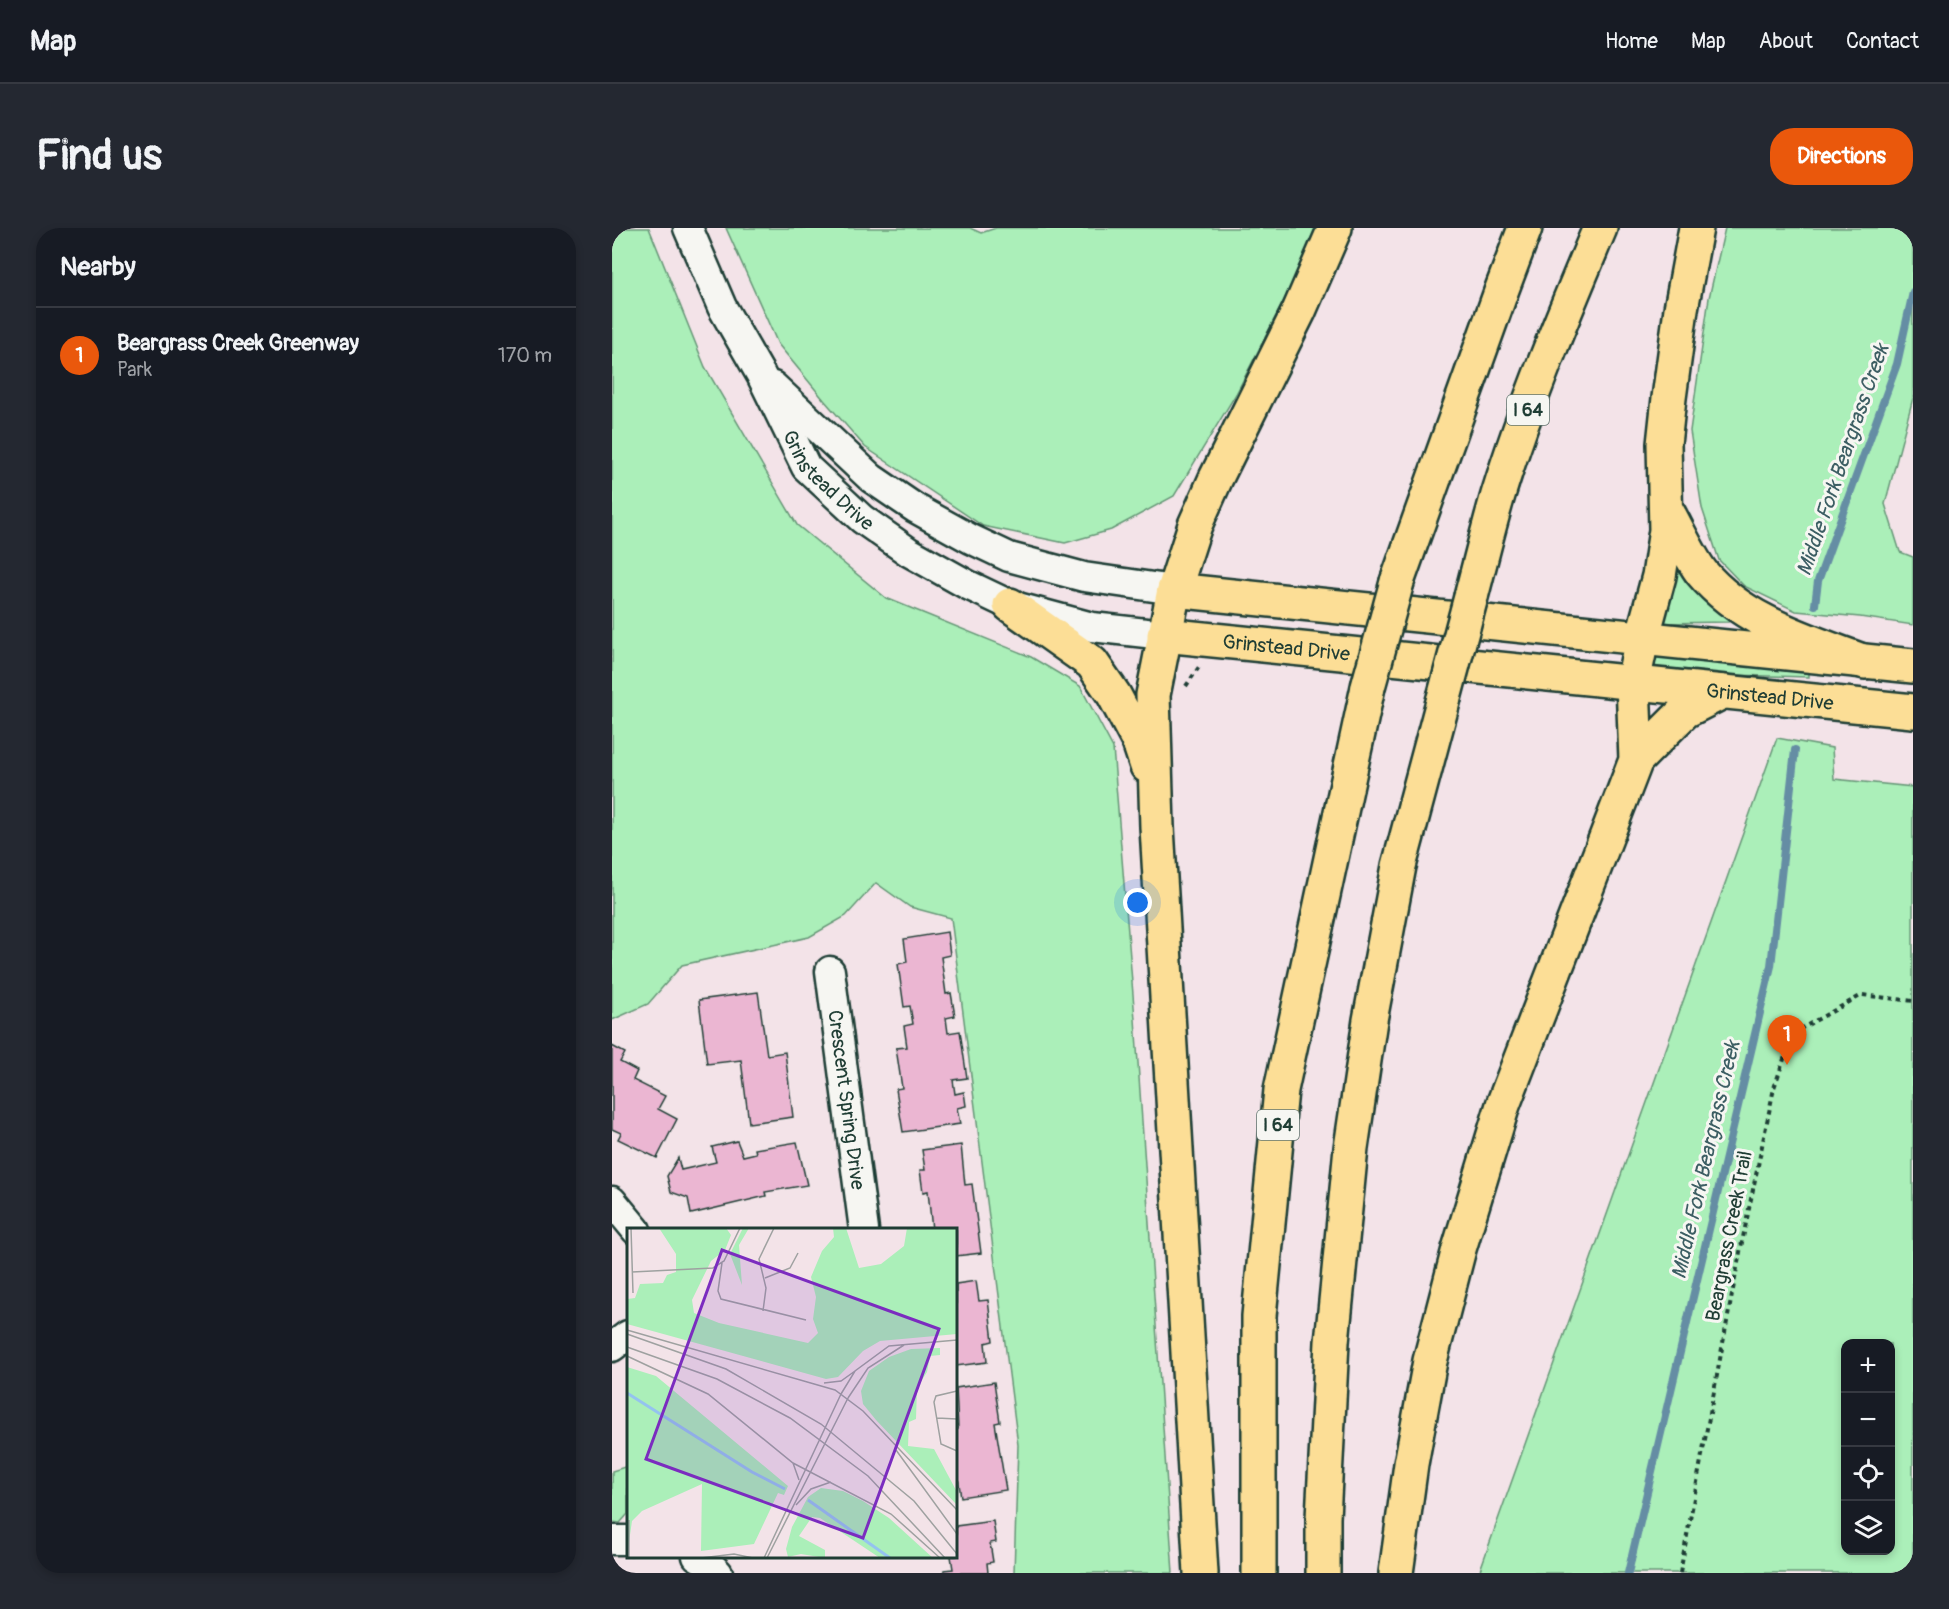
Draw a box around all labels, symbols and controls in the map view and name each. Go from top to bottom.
text: Map [30,24,76,59]
text: Home [1605,28,1658,55]
text: Map [1691,28,1726,55]
text: About [1759,28,1813,55]
text: Contact [1846,28,1919,55]
button: Directions [1770,128,1913,185]
text: Find us [36,130,162,182]
text: Nearby [60,251,136,283]
text: Beargrass Creek Greenway [117,329,359,357]
water label: Middle Fork Beargrass Creek [1791,339,1896,579]
text: 1 [76,343,83,368]
text: 170 m [498,343,552,368]
text: Park [117,357,152,382]
road number: I 64 [1507,395,1549,425]
street label: Grinstead Drive [777,426,879,536]
street label: Grinstead Drive [1222,629,1351,666]
street label: Grinstead Drive [1705,678,1835,715]
your location [1123,888,1152,917]
street label: Crescent Spring Drive [823,1008,871,1191]
pin: 1 [1768,1016,1806,1065]
water label: Middle Fork Beargrass Creek [1665,1036,1747,1282]
road number: I 64 [1257,1110,1299,1140]
street label: Beargrass Creek Trail [1700,1149,1758,1323]
inset map [627,1228,957,1558]
map controls [1841,1339,1895,1555]
button: + [1841,1339,1895,1393]
button: − [1841,1393,1895,1447]
button: locate [1841,1447,1895,1501]
button: layers [1841,1501,1895,1555]

